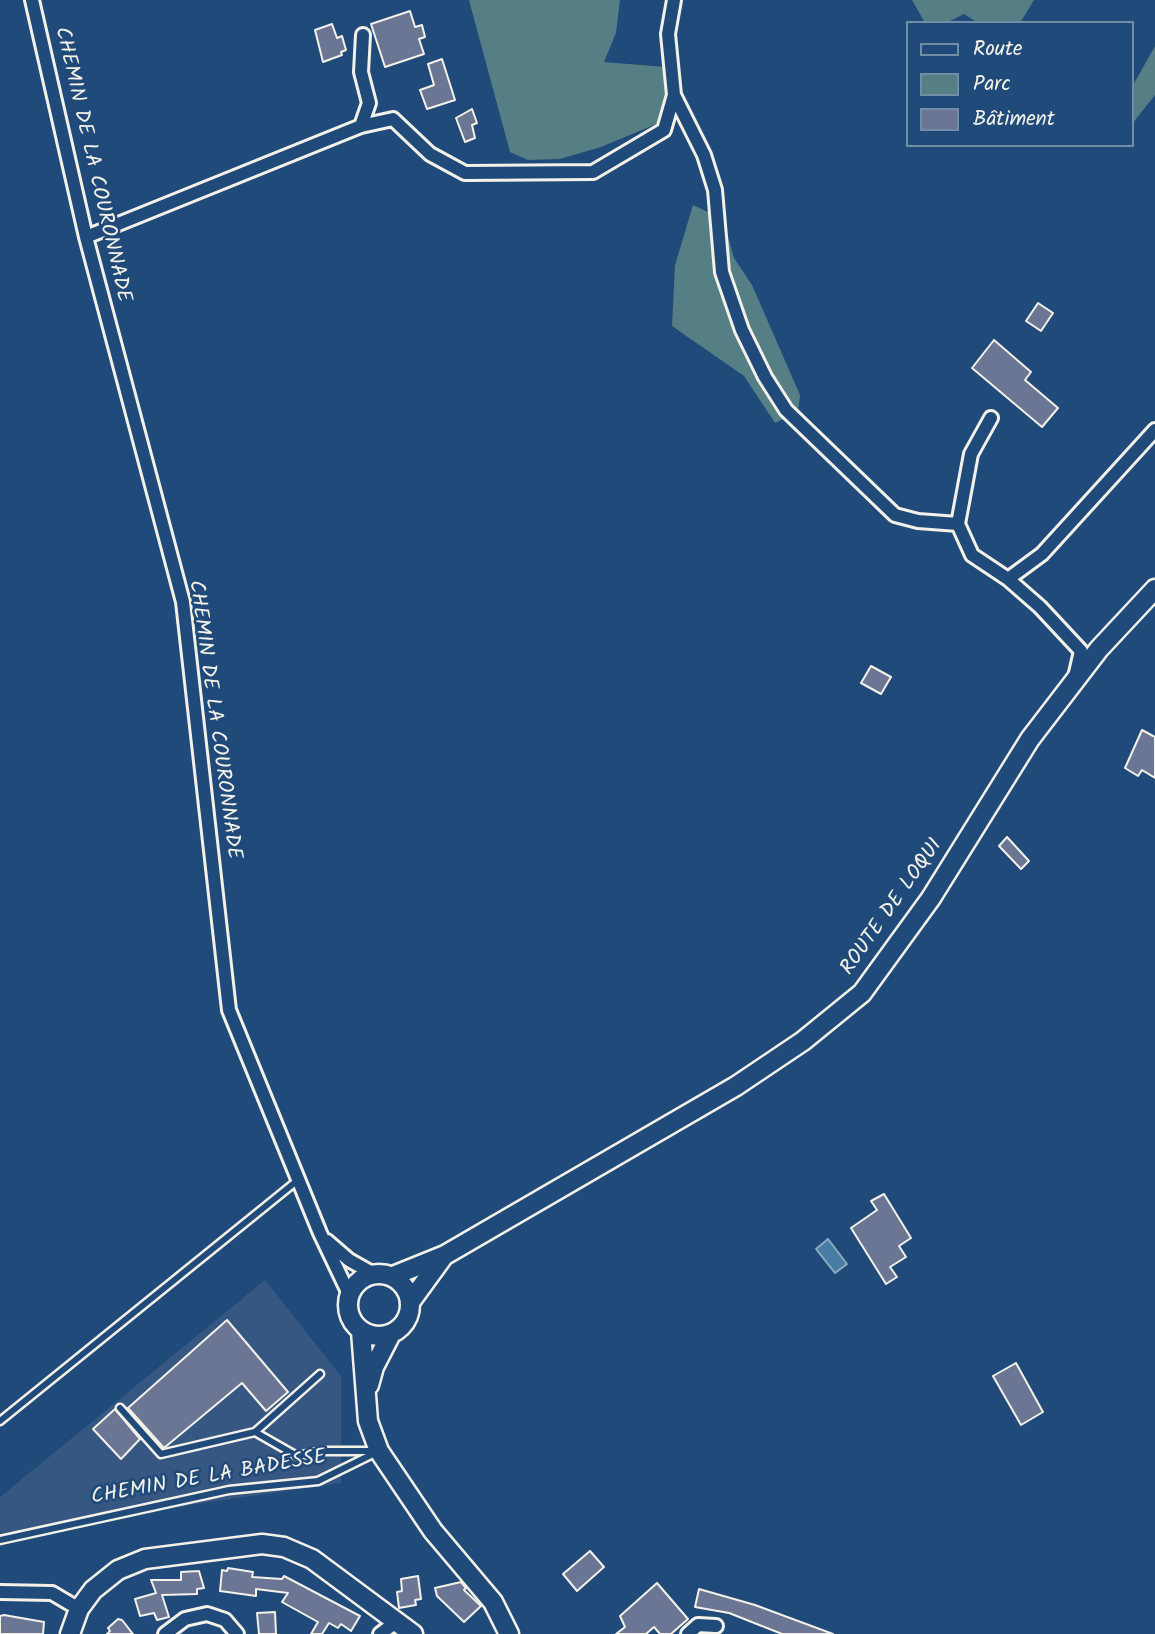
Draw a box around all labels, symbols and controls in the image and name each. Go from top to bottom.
legend [906,21,1134,147]
street label: CHEMIN DE LA COURONNADE [47,25,135,305]
text: Route [973,33,1022,66]
text: Parc [973,68,1011,101]
text: Bâtiment [973,103,1055,136]
street label: CHEMIN DE LA COURONNADE [181,579,245,861]
street label: ROUTE DE LOQUI [837,835,949,981]
street label: CHEMIN DE LA BADESSE [90,1446,328,1512]

